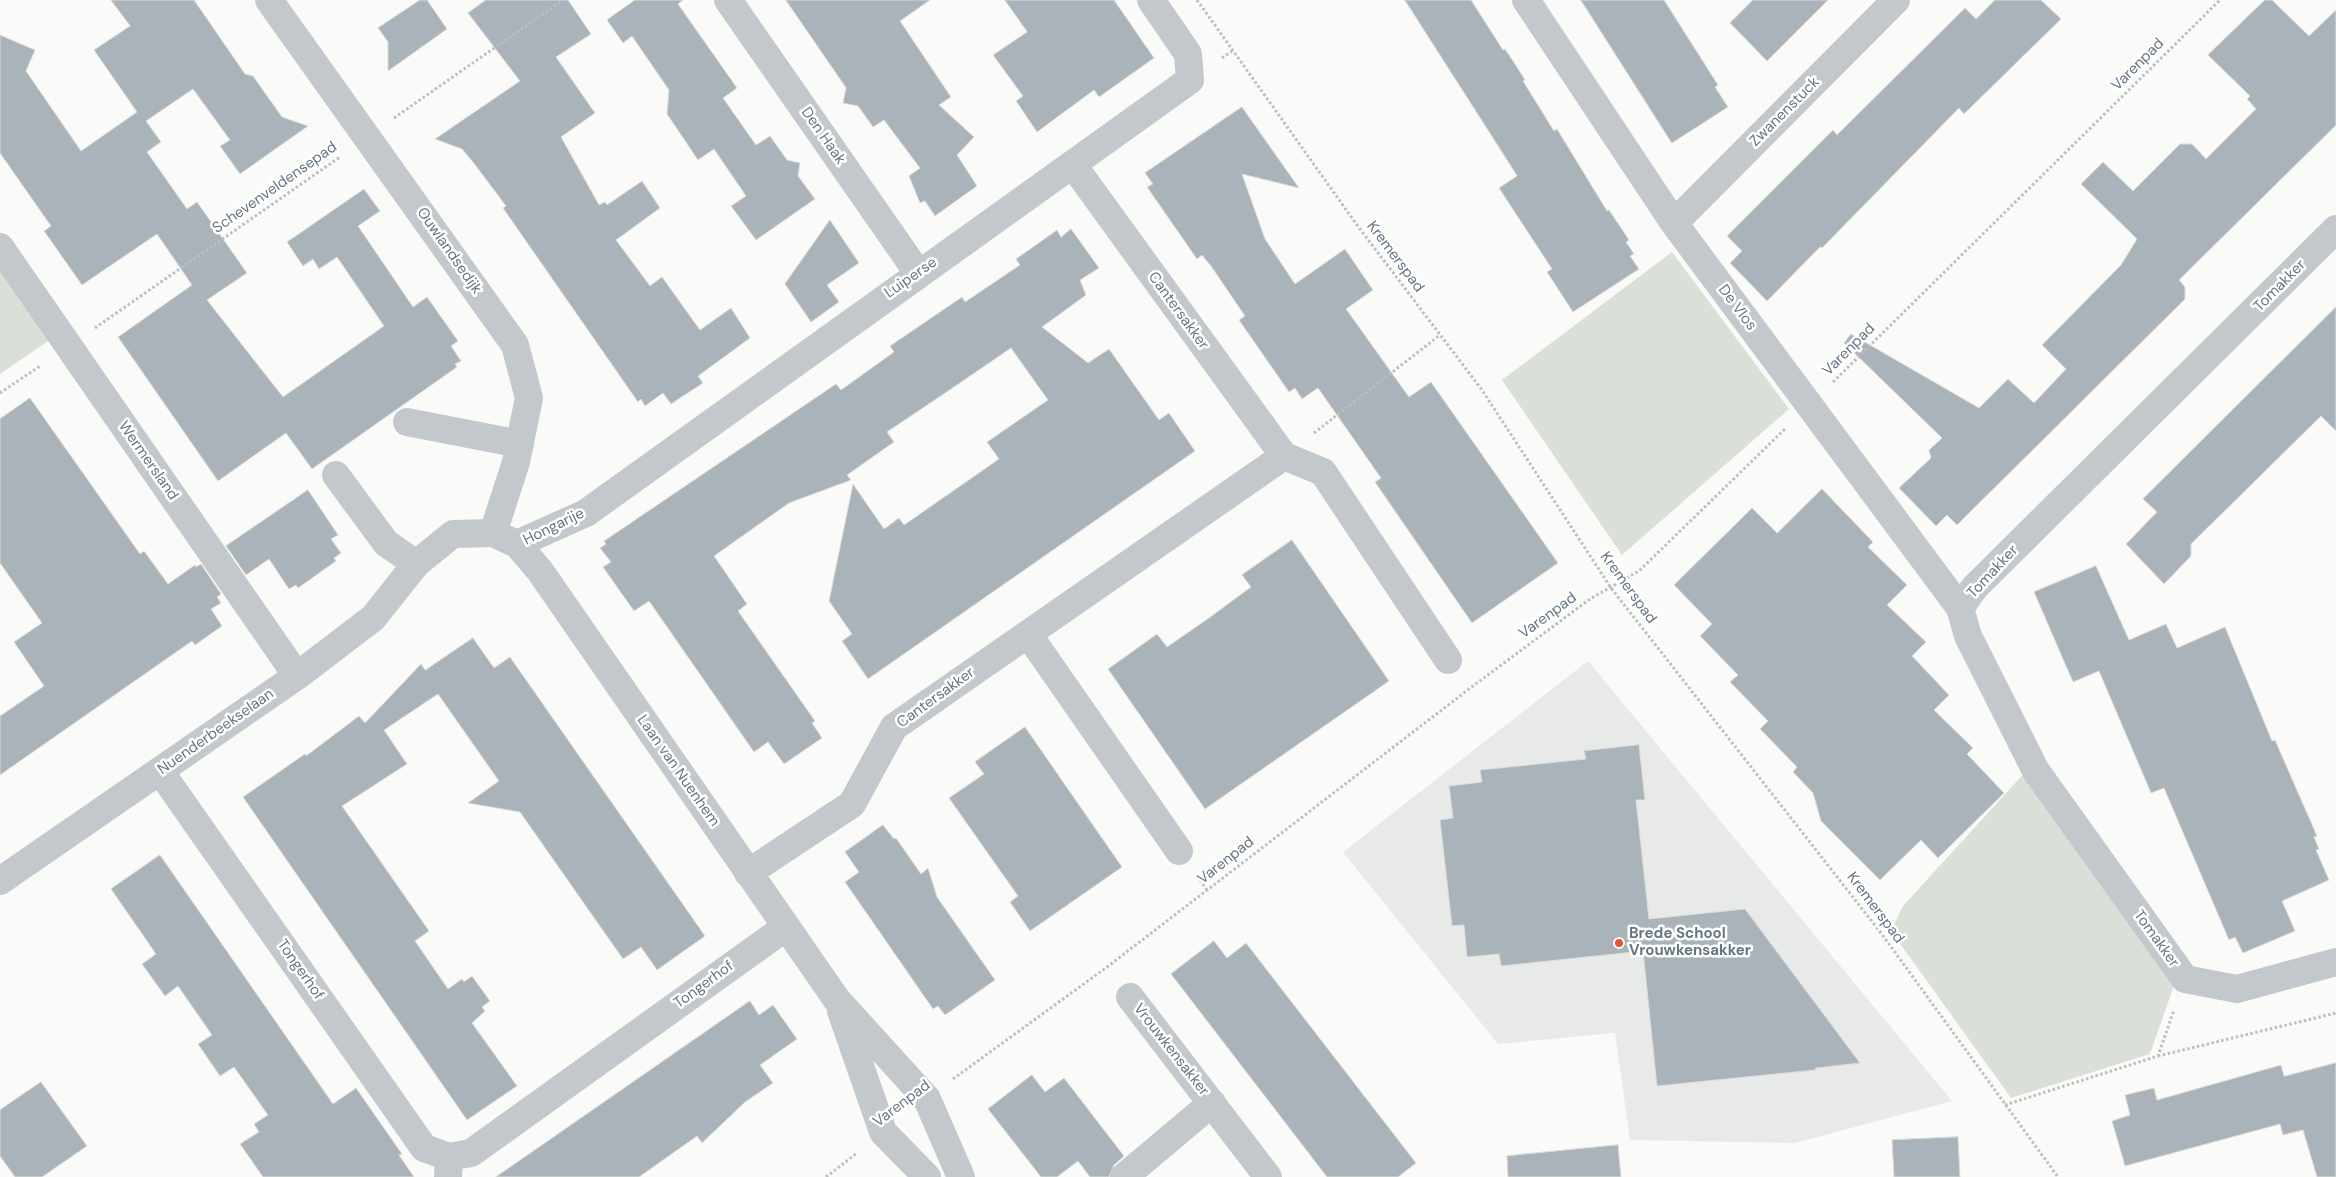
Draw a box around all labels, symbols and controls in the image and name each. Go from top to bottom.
street label: Varenpad [2108,35,2168,95]
street label: Zwanenstuck [1746,73,1824,151]
street label: Den Haak [797,104,849,168]
street label: Schevenveldensepad [209,138,341,238]
street label: Ouwlandsedijk [413,204,485,298]
street label: Kremerspad [1362,218,1428,296]
street label: Luiperse [881,254,941,302]
street label: Tomakker [2250,256,2310,316]
street label: Cantersakker [1144,269,1212,353]
street label: De Vlos [1714,282,1760,334]
street label: Varenpad [1819,320,1879,380]
street label: Wermersland [114,418,182,504]
street label: Hongarije [521,505,587,549]
street label: Tomakker [1964,542,2022,602]
street label: Kremerspad [1596,549,1660,627]
street label: Varenpad [1516,589,1580,643]
street label: Cantersakker [894,664,978,732]
street label: Nuenderbeekselaan [155,685,277,779]
street label: Laan van Nuenhem [633,712,723,830]
street label: Varenpad [1194,833,1258,889]
street label: Kremerspad [1842,869,1908,947]
street label: Tomakker [2129,907,2183,971]
place label: Brede School Vrouwkensakker [1629,925,1751,960]
street label: Tongerhof [273,936,327,1004]
marker: Brede School Vrouwkensakker [1613,937,1625,949]
street label: Tongerhof [671,957,737,1013]
street label: Vrouwkensakker [1129,1000,1213,1100]
street label: Varenpad [870,1077,934,1131]

